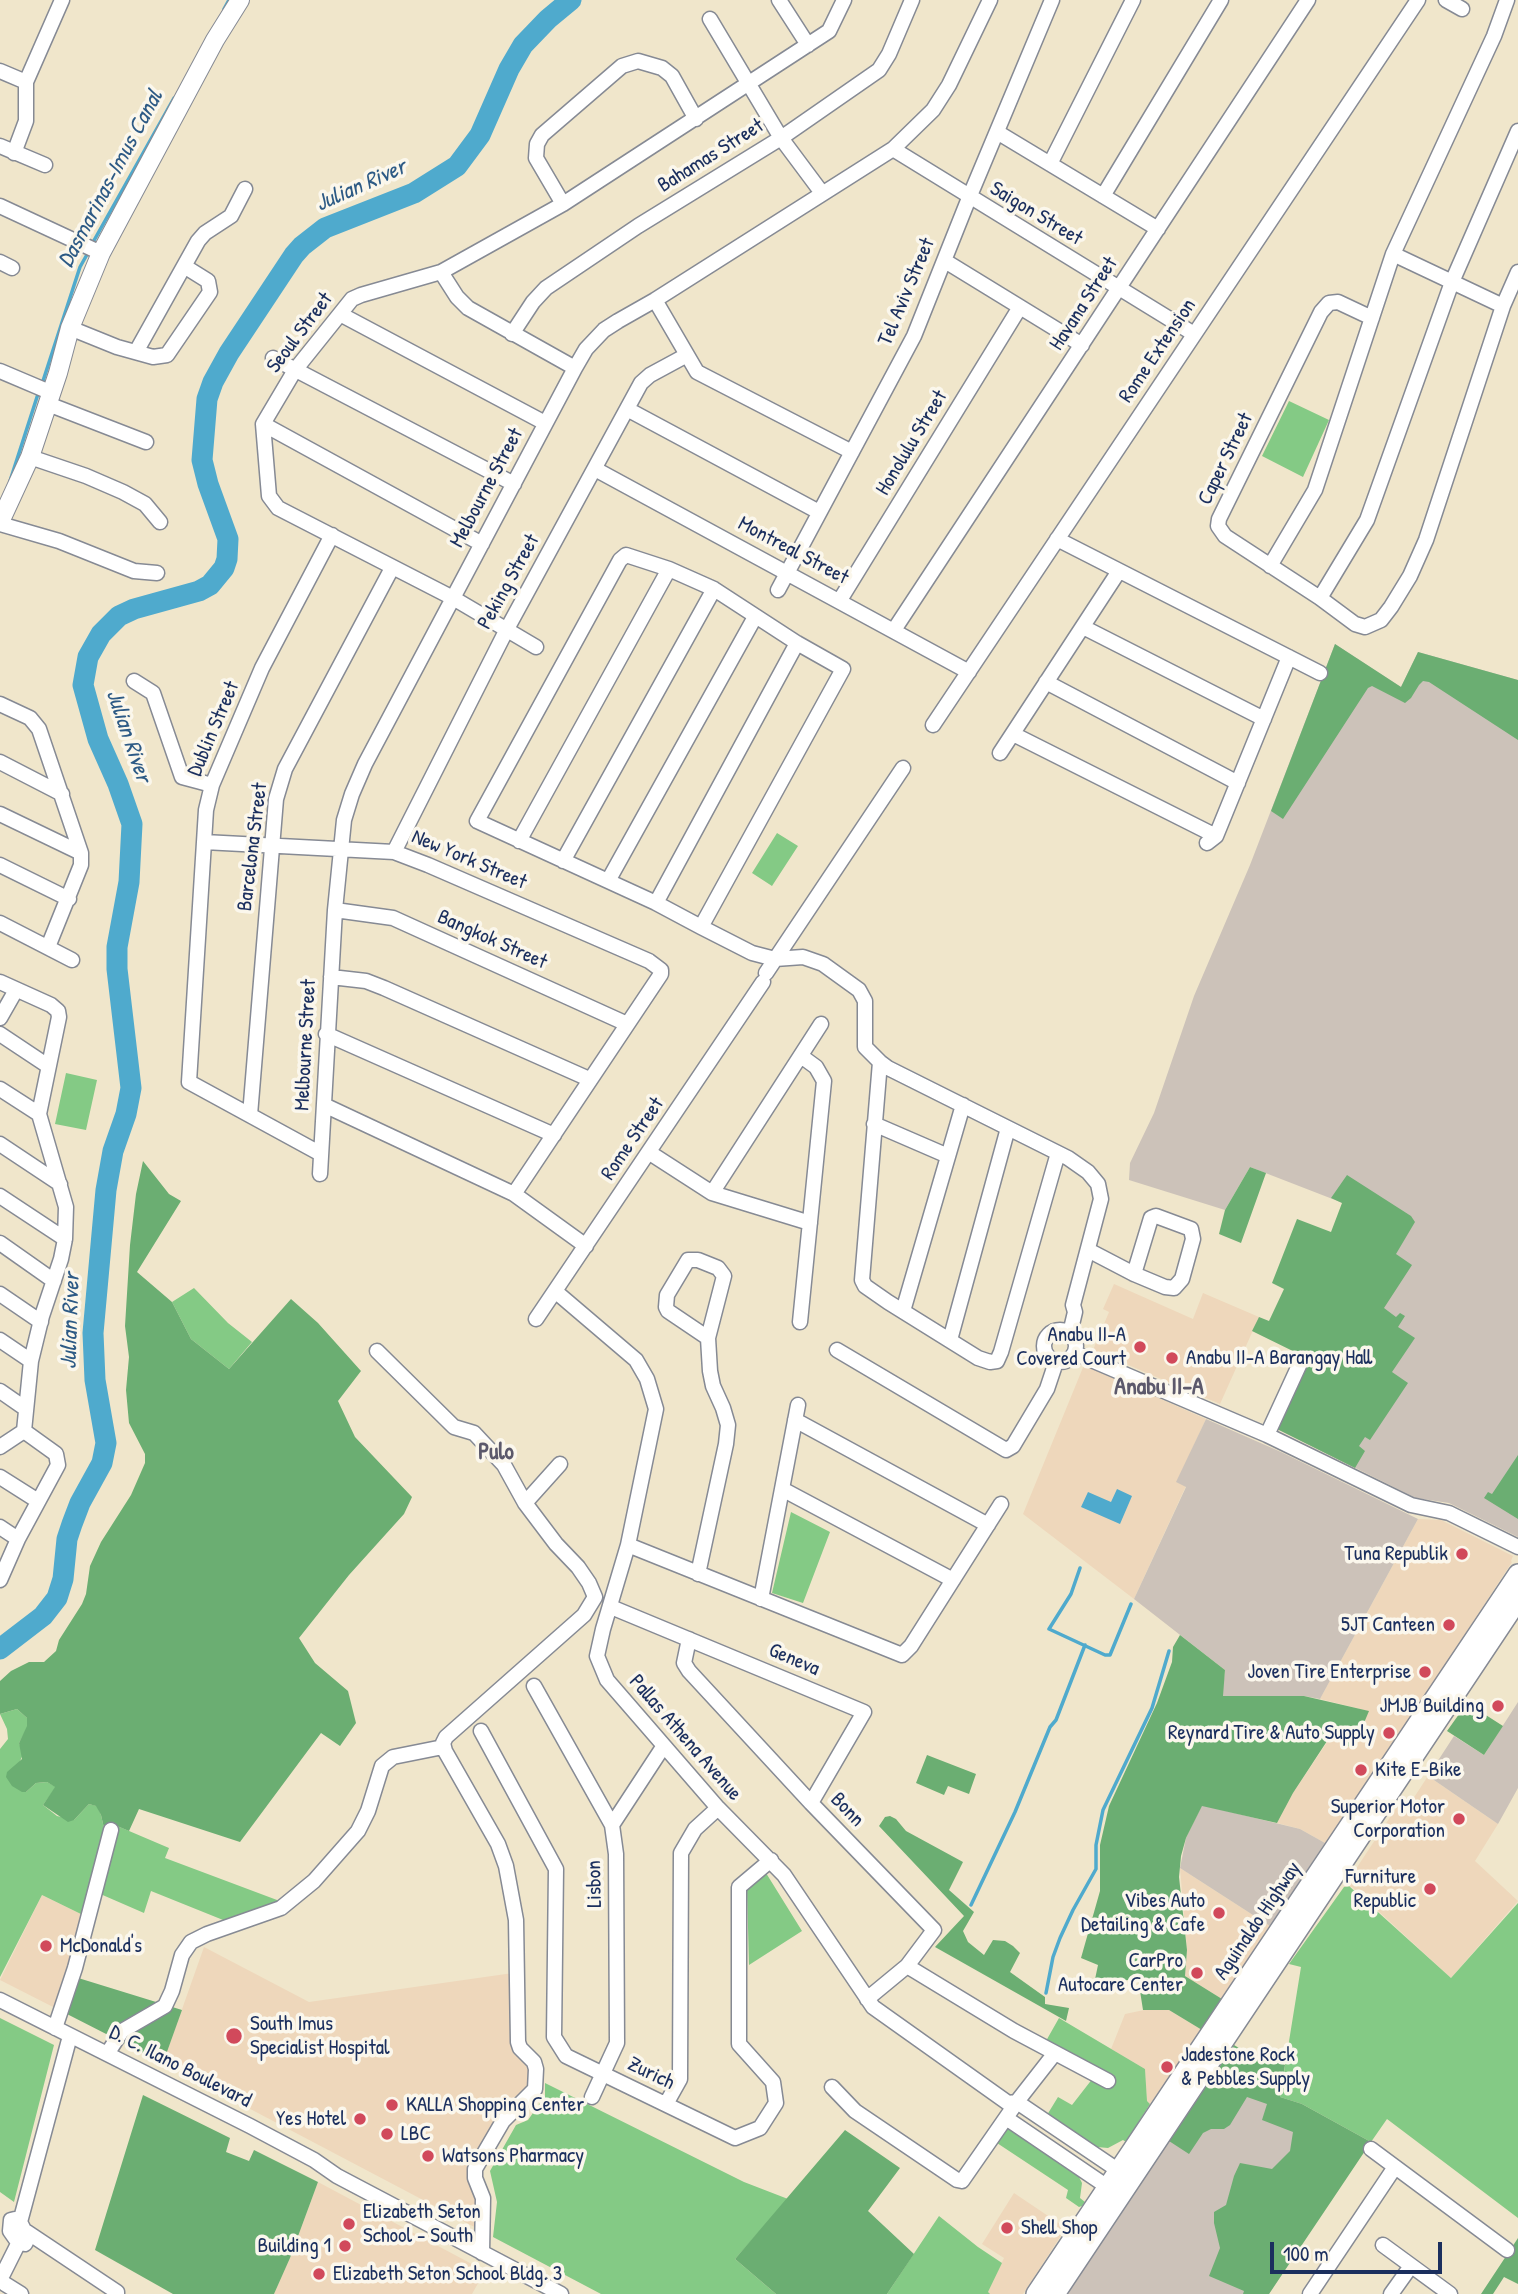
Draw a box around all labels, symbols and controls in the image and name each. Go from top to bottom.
water label: Dasmarinas-Imus Canal [53,86,169,272]
street label: Bahamas Street [653,113,769,199]
water label: Julian River [311,154,411,218]
street label: Saigon Street [985,177,1087,251]
street label: Tel Aviv Street [873,235,941,349]
street label: Havana Street [1045,253,1123,355]
street label: Seoul Street [262,288,338,378]
street label: Rome Extension [1114,294,1202,408]
street label: Honolulu Street [871,386,953,500]
street label: Caper Street [1193,409,1259,509]
street label: Melbourne Street [445,424,529,552]
street label: Montreal Street [733,511,853,591]
street label: Peking Street [473,530,545,634]
street label: Dublin Street [183,678,245,780]
water label: Julian River [99,686,157,786]
street label: Barcelona Street [233,781,273,913]
street label: New York Street [408,824,530,896]
street label: Bangkok Street [433,905,551,975]
street label: Melbourne Street [290,979,322,1111]
street label: Rome Street [596,1093,670,1185]
water label: Julian River [56,1272,86,1370]
place label: Anabu II-A Covered Court [1016,1322,1126,1372]
marker: Anabu II-A Covered Court [1132,1339,1148,1355]
place label: Anabu II-A Barangay Hall [1186,1345,1372,1371]
marker: Anabu II-A Barangay Hall [1164,1350,1180,1366]
district label: Anabu II-A [1114,1374,1204,1402]
district label: Pulo [478,1439,514,1467]
place label: Tuna Republik [1344,1541,1448,1567]
marker: Tuna Republik [1454,1546,1470,1562]
place label: 5JT Canteen [1341,1612,1435,1638]
marker: 5JT Canteen [1441,1617,1457,1633]
street label: Geneva [765,1638,823,1682]
place label: Joven Tire Enterprise [1247,1659,1411,1685]
marker: Joven Tire Enterprise [1417,1664,1433,1680]
street label: Pallas Athena Avenue [623,1670,747,1806]
place label: JMJB Building [1379,1693,1484,1719]
marker: JMJB Building [1490,1698,1506,1714]
place label: Reynard Tire & Auto Supply [1168,1720,1375,1746]
marker: Reynard Tire & Auto Supply [1381,1725,1397,1741]
place label: Kite E-Bike [1375,1757,1461,1783]
marker: Kite E-Bike [1353,1762,1369,1778]
street label: Bonn [825,1788,869,1832]
place label: Superior Motor Corporation [1331,1794,1445,1844]
marker: Superior Motor Corporation [1451,1811,1467,1827]
street label: Aguinaldo Highway [1209,1857,1307,1985]
street label: Lisbon [582,1860,608,1908]
place label: Furniture Republic [1345,1864,1416,1914]
marker: Furniture Republic [1422,1881,1438,1897]
place label: Vibes Auto Detailing & Cafe [1081,1888,1205,1938]
marker: Vibes Auto Detailing & Cafe [1211,1905,1227,1921]
place label: McDonald's [60,1933,142,1959]
marker: McDonald's [38,1938,54,1954]
place label: CarPro Autocare Center [1058,1948,1183,1998]
marker: CarPro Autocare Center [1189,1965,1205,1981]
place label: South Imus Specialist Hospital [250,2011,390,2061]
street label: D. C. Ilano Boulevard [105,2020,255,2114]
marker: South Imus Specialist Hospital [224,2026,244,2046]
place label: Jadestone Rock & Pebbles Supply [1181,2042,1310,2092]
street label: Zurich [624,2052,678,2096]
marker: Jadestone Rock & Pebbles Supply [1159,2059,1175,2075]
place label: KALLA Shopping Center [406,2092,584,2118]
marker: KALLA Shopping Center [384,2097,400,2113]
place label: Yes Hotel [276,2106,346,2132]
marker: Yes Hotel [352,2111,368,2127]
place label: LBC [401,2121,431,2147]
marker: LBC [379,2126,395,2142]
place label: Watsons Pharmacy [442,2143,584,2169]
marker: Watsons Pharmacy [420,2148,436,2164]
place label: Elizabeth Seton School - South [363,2199,481,2249]
place label: Shell Shop [1021,2215,1098,2241]
marker: Elizabeth Seton School - South [341,2216,357,2232]
marker: Shell Shop [999,2220,1015,2236]
scale bar [1273,2228,1444,2272]
place label: Building 1 [257,2233,331,2259]
marker: Building 1 [337,2238,353,2254]
text: 100 m [1283,2239,1329,2268]
place label: Elizabeth Seton School Bldg. 3 [333,2261,562,2287]
marker: Elizabeth Seton School Bldg. 3 [311,2266,327,2282]

